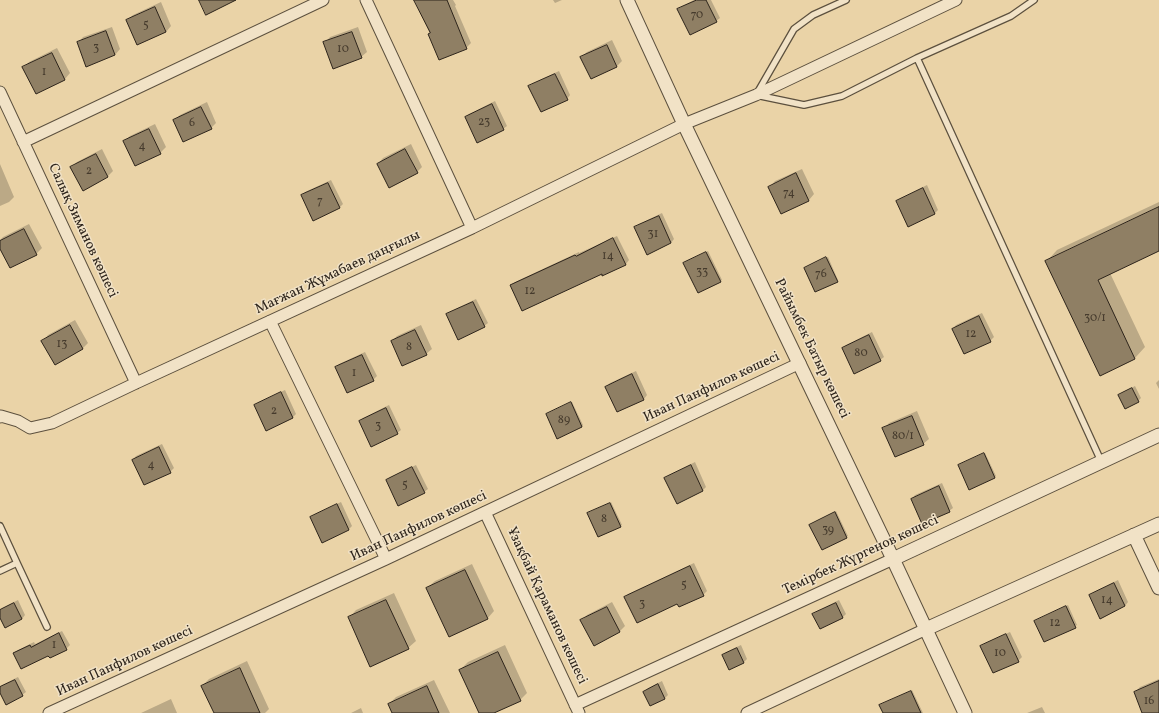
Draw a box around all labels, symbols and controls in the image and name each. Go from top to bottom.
house number: 70 [691,9,703,23]
house number: 5 [143,19,149,33]
house number: 3 [93,42,99,56]
house number: 10 [337,43,349,57]
house number: 1 [42,66,46,80]
house number: 23 [478,116,490,130]
house number: 6 [189,117,195,131]
house number: 4 [138,140,146,154]
street label: Салық Зиманов көшесі [43,161,121,301]
house number: 2 [86,165,92,179]
house number: 74 [783,187,795,201]
house number: 7 [317,195,323,209]
street label: Мағжан Жұмабаев даңғылы [253,227,423,319]
house number: 31 [648,228,658,242]
house number: 14 [602,250,614,264]
house number: 33 [696,266,708,280]
house number: 76 [815,268,827,282]
street label: Райымбек Батыр көшесі [770,276,852,422]
house number: 12 [524,285,536,299]
house number: 30/1 [1084,312,1106,326]
house number: 12 [965,328,977,342]
house number: 13 [57,338,67,352]
house number: 8 [406,341,412,355]
house number: 80 [854,347,868,361]
street label: Иван Панфилов көшесі [641,349,783,427]
house number: 1 [352,367,356,381]
house number: 2 [271,405,277,419]
house number: 89 [558,414,570,428]
house number: 3 [375,420,381,434]
house number: 80/1 [892,430,914,444]
house number: 4 [147,459,155,473]
house number: 5 [402,479,408,493]
street label: Иван Панфилов көшесі [348,488,490,566]
street label: Темірбек Жүргенов көшесі [780,512,942,600]
house number: 8 [601,513,607,527]
house number: 39 [822,524,834,538]
street label: Ұзақбай Қараманов көшесі [502,525,590,687]
house number: 5 [681,579,687,593]
house number: 14 [1101,594,1113,608]
house number: 3 [639,598,645,612]
house number: 12 [1049,617,1061,631]
street label: Иван Панфилов көшесі [54,623,196,701]
house number: 1 [52,639,56,653]
house number: 10 [994,647,1006,661]
house number: 16 [1144,695,1154,709]

